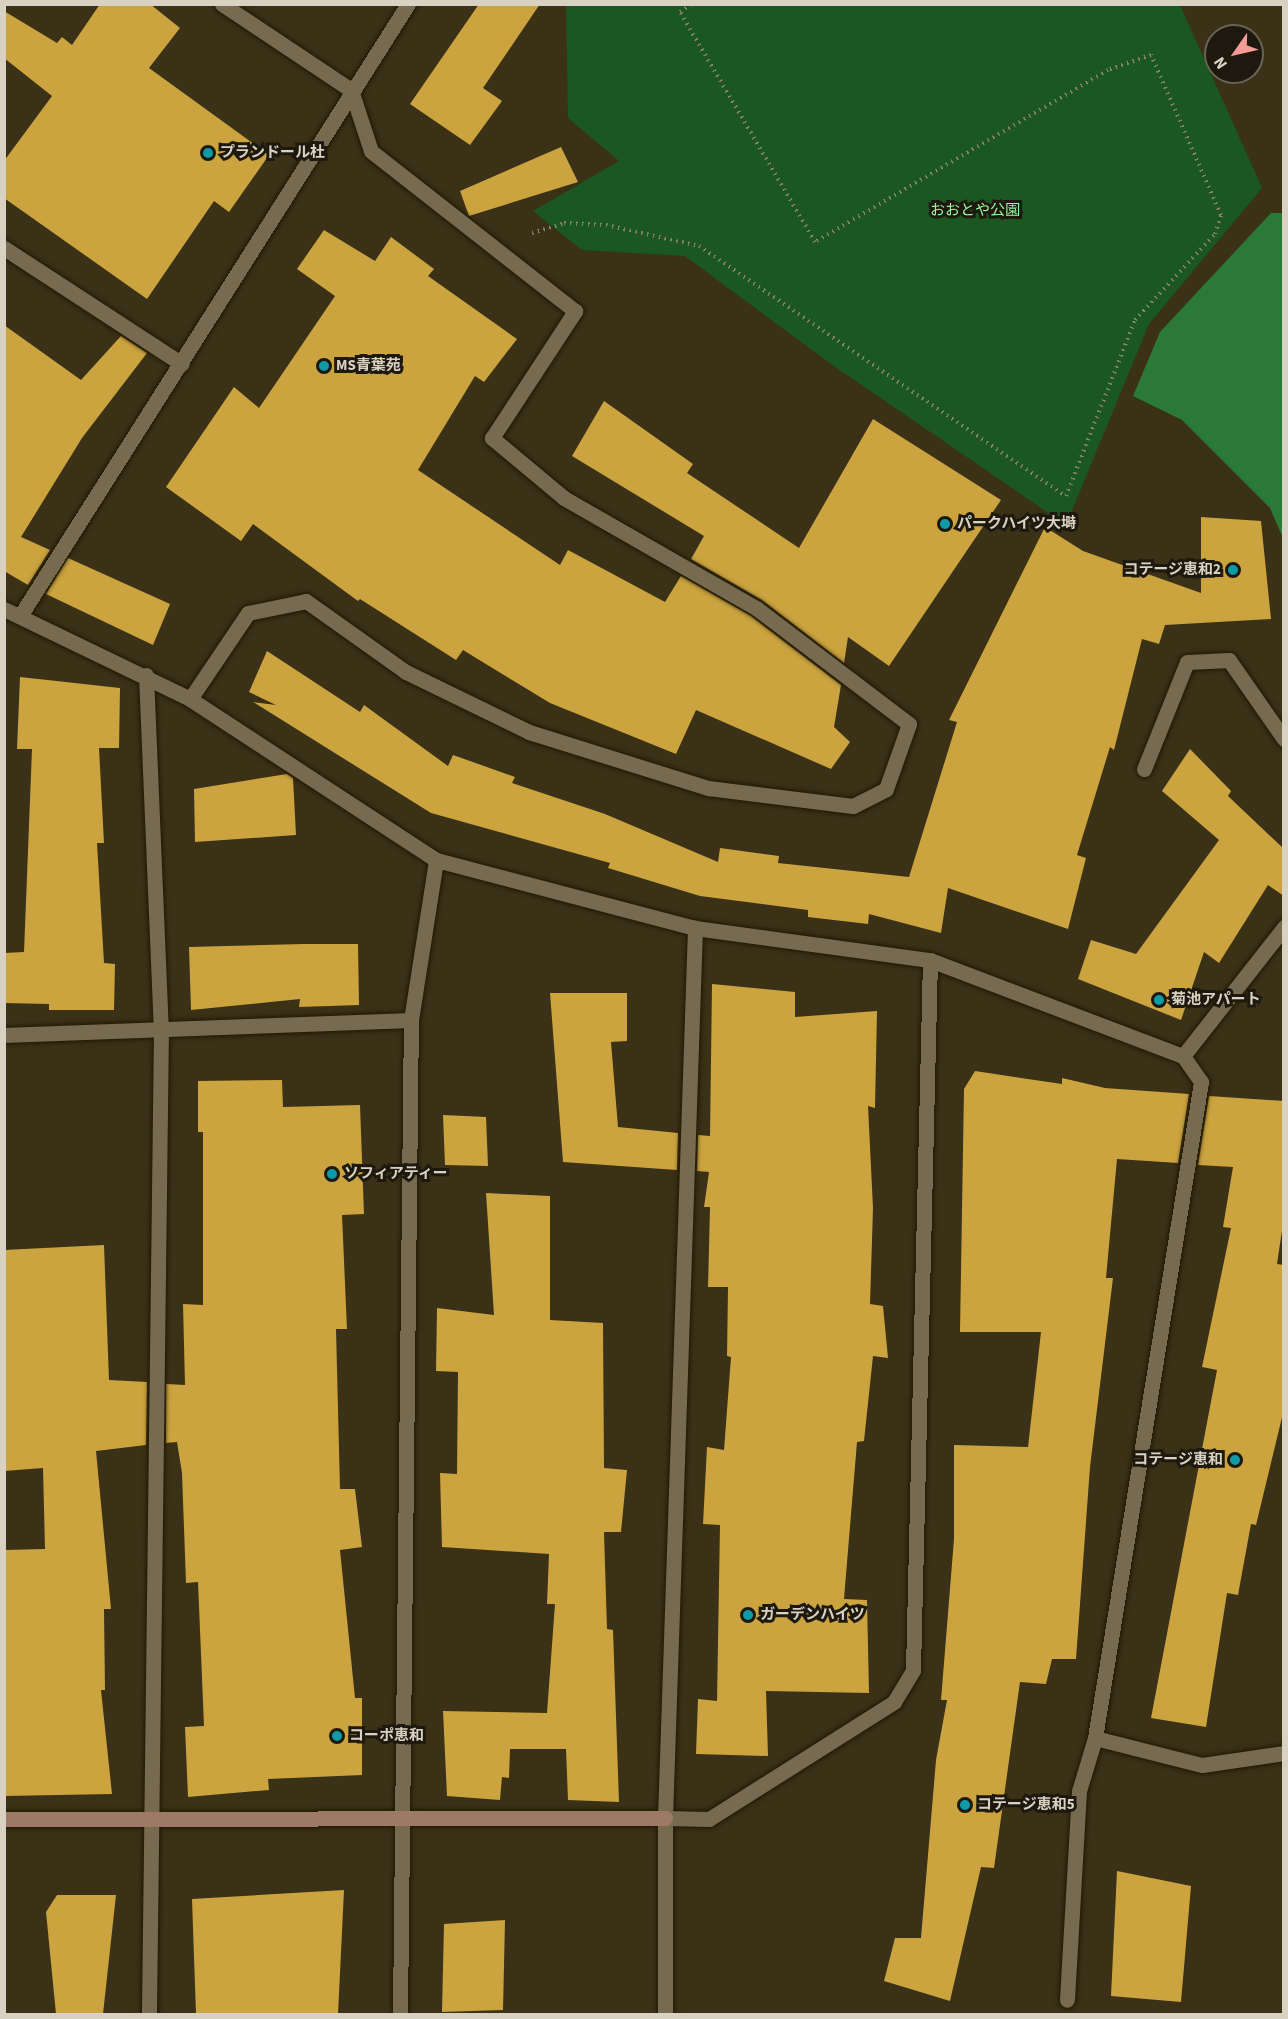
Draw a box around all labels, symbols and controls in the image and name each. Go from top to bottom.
north arrow [1204,24,1264,84]
text: N [1209,52,1233,74]
place label: プランドール杜 [220,144,325,162]
marker: プランドール杜 [201,146,215,160]
park label: おおとや公園 [930,202,1020,220]
place label: MS青葉苑 [336,357,401,375]
marker: MS青葉苑 [317,359,331,373]
place label: パークハイツ大塒 [957,515,1077,533]
marker: パークハイツ大塒 [938,517,952,531]
place label: コテージ恵和2 [1123,561,1221,579]
marker: コテージ恵和2 [1226,563,1240,577]
place label: 菊池アパート [1171,991,1261,1009]
marker: 菊池アパート [1152,993,1166,1007]
place label: ソフィアティー [344,1165,449,1183]
marker: ソフィアティー [325,1167,339,1181]
place label: コテージ恵和 [1133,1451,1223,1469]
marker: コテージ恵和 [1228,1453,1242,1467]
place label: ガーデンハイツ [760,1606,865,1624]
marker: ガーデンハイツ [741,1608,755,1622]
place label: コーポ恵和 [349,1727,424,1745]
marker: コーポ恵和 [330,1729,344,1743]
place label: コテージ恵和5 [977,1796,1075,1814]
marker: コテージ恵和5 [958,1798,972,1812]

